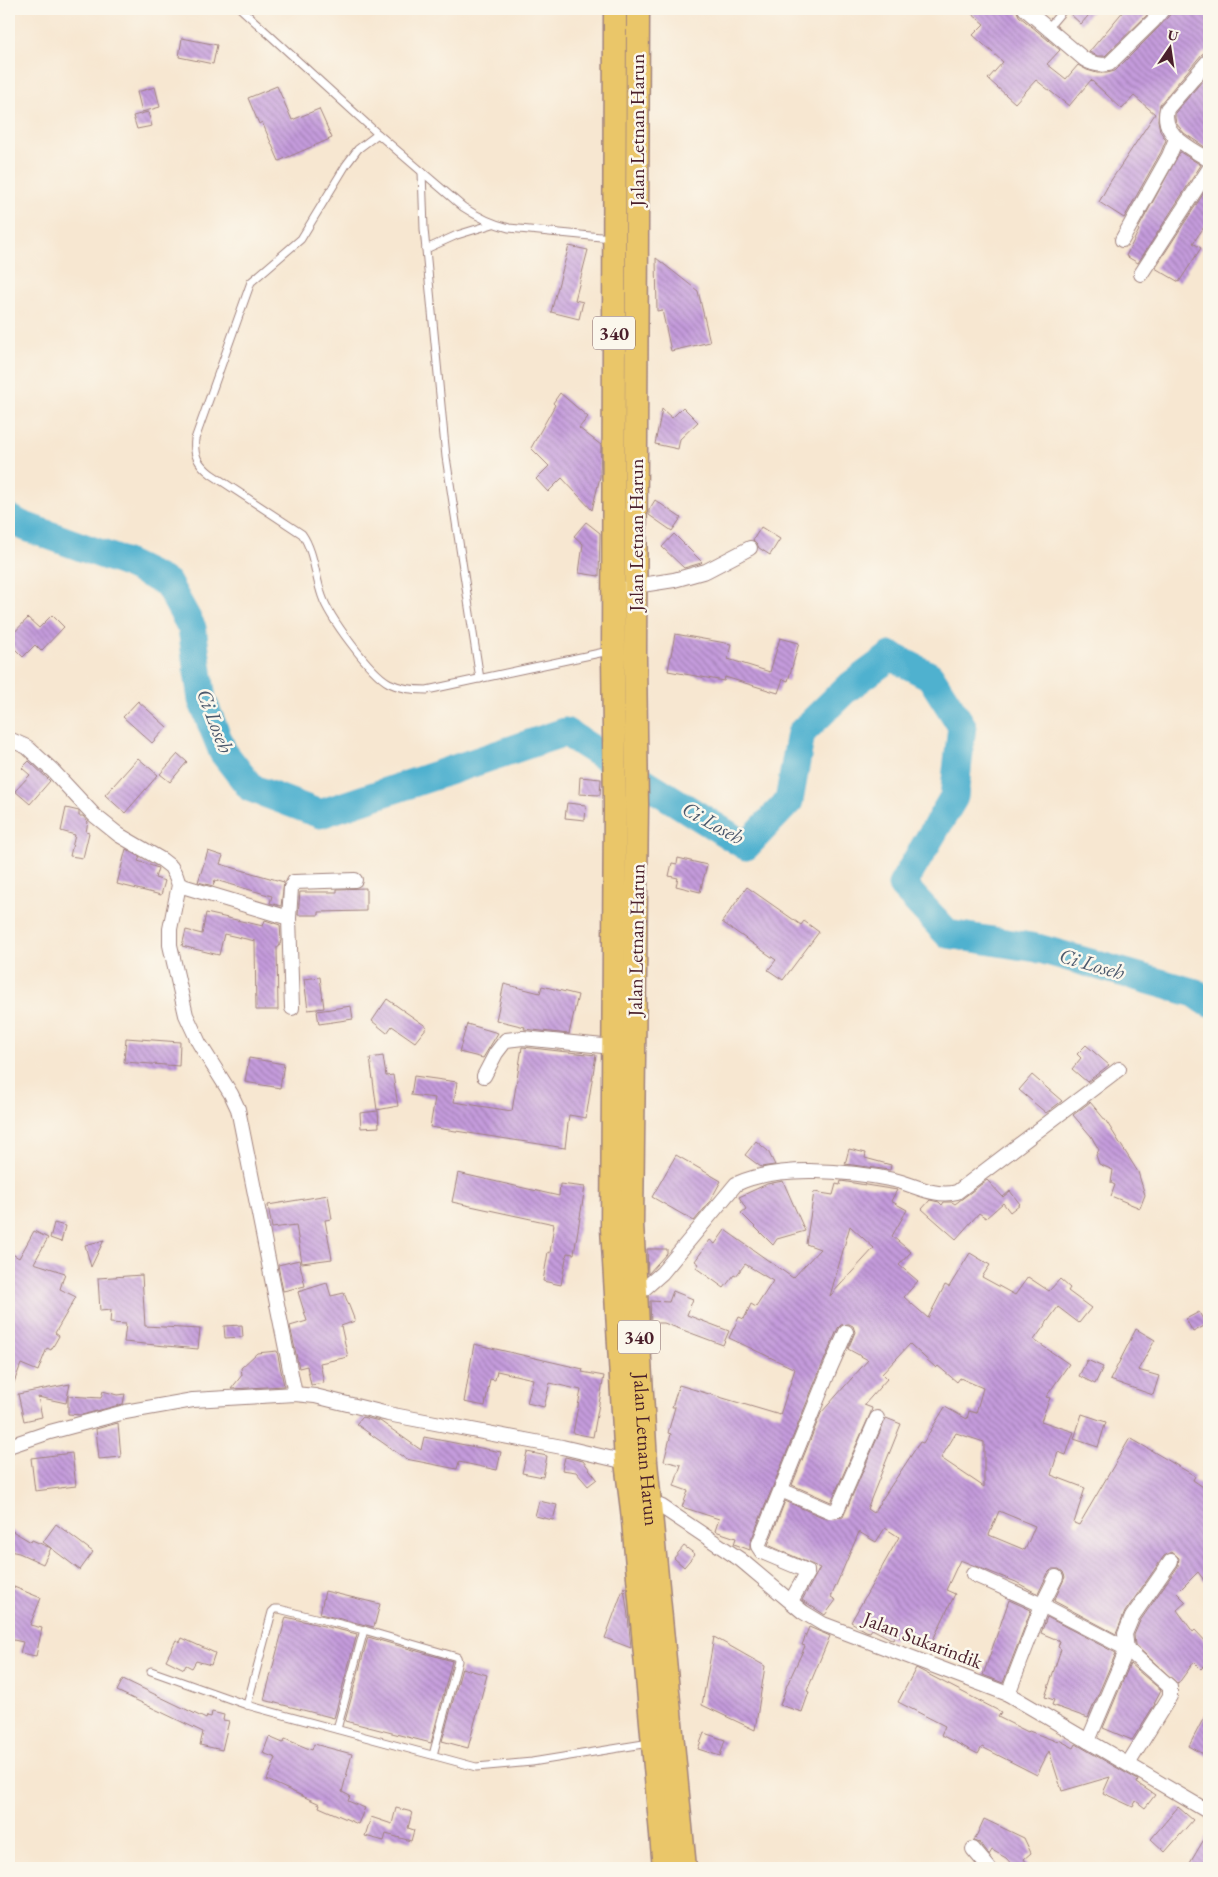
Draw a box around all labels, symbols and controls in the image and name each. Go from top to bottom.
north arrow [1146,22,1196,72]
text: U [1166,25,1181,45]
street label: Jalan Letnan Harun [624,53,650,208]
road number: 340 [593,316,635,349]
street label: Jalan Letnan Harun [623,458,649,613]
water label: Ci Loseh [191,685,240,757]
water label: Ci Loseh [678,795,749,850]
street label: Jalan Letnan Harun [622,863,650,1019]
water label: Ci Loseh [1056,941,1128,986]
road number: 340 [618,1320,660,1354]
street label: Jalan Letnan Harun [628,1370,665,1527]
street label: Jalan Sukarindik [858,1605,987,1675]

